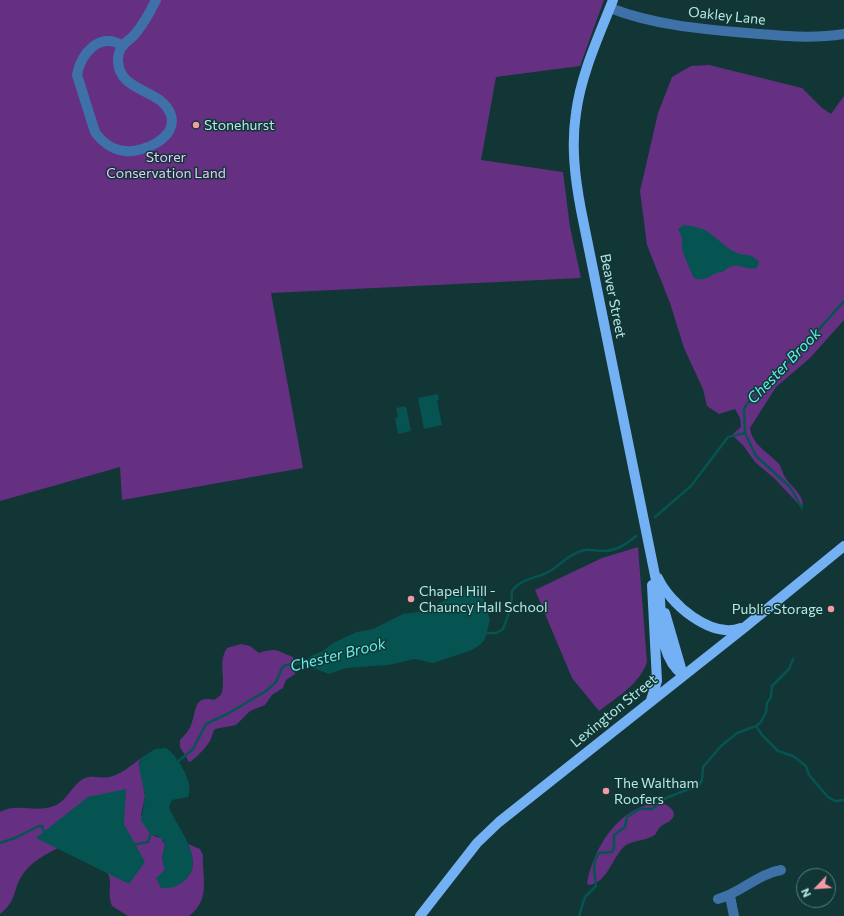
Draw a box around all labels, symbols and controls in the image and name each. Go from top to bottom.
street label: Oakley Lane [687,4,767,28]
place label: Stonehurst [204,117,275,133]
marker: Stonehurst [191,120,201,130]
park label: Storer Conservation Land [106,149,226,182]
street label: Beaver Street [597,252,629,340]
water label: Chester Brook [744,325,824,407]
place label: Chapel Hill - Chauncy Hall School [419,583,548,616]
marker: Chapel Hill - Chauncy Hall School [406,594,416,604]
place label: Public Storage [732,601,823,617]
marker: Public Storage [826,604,836,614]
water label: Chester Brook [288,634,388,676]
street label: Lexington Street [567,671,661,751]
place label: The Waltham Roofers [614,775,699,808]
marker: The Waltham Roofers [601,786,611,796]
north arrow [796,868,836,908]
text: N [798,886,813,899]

